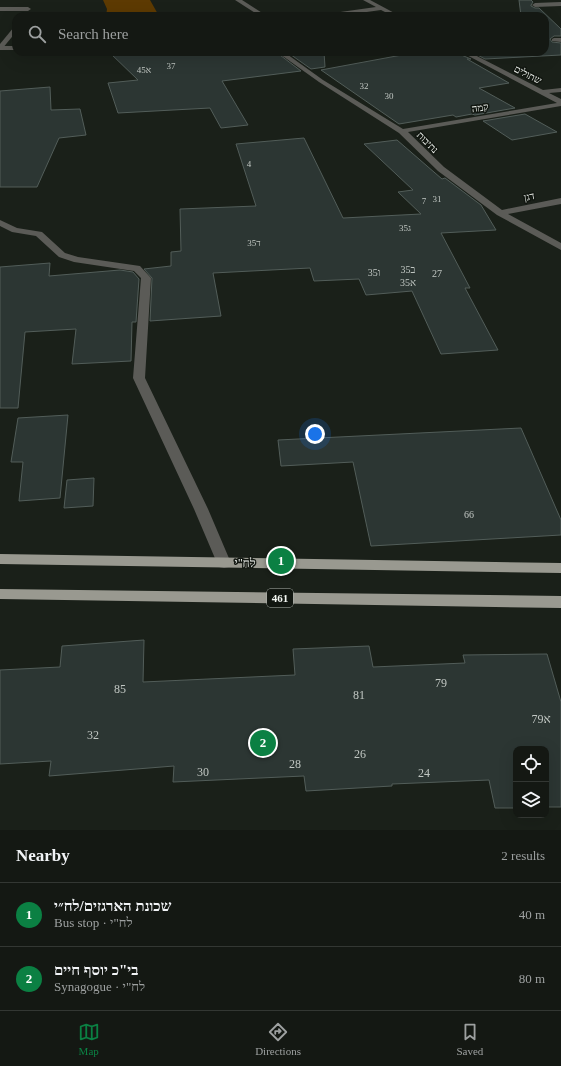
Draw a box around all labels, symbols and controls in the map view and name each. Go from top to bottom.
search box [12,12,549,56]
icon: search [26,23,48,45]
text: Search here [58,26,128,42]
house number: 37 [167,61,176,71]
street label: שתולים [512,63,543,86]
house number: 45א [137,65,152,75]
house number: 32 [360,81,369,91]
house number: 30 [385,91,394,101]
street label: קמה [471,101,489,114]
street label: נתיבות [415,129,441,155]
house number: 4 [247,159,252,169]
street label: דגן [523,190,536,203]
house number: 31 [433,194,442,204]
house number: 7 [422,196,427,206]
house number: 35ג [399,223,411,233]
house number: 35ד [247,238,261,248]
house number: 35ב [401,264,416,275]
house number: 35ו [368,267,380,278]
house number: 27 [432,268,442,279]
house number: 35א [400,277,416,288]
your location [305,424,325,444]
house number: 66 [464,509,474,520]
pin: 1 [268,546,294,576]
street label: לח"י [234,556,256,570]
road number: 461 [267,589,293,607]
house number: 79 [435,676,447,690]
house number: 85 [114,682,126,696]
house number: 81 [353,688,365,702]
house number: 79א [531,712,551,726]
house number: 32 [87,728,99,742]
pin: 2 [250,728,276,758]
map controls [513,746,549,818]
button: locate [513,746,549,782]
house number: 26 [354,747,366,761]
house number: 28 [289,757,301,771]
house number: 30 [197,765,209,779]
house number: 24 [418,766,430,780]
button: layers [513,782,549,818]
text: Nearby [16,846,70,865]
text: 2 results [501,848,545,863]
text: שכונת הארגזים/לח״י [54,898,171,914]
text: 1 [26,907,32,922]
text: 40 m [519,907,545,922]
text: Bus stop · לח"י [54,915,132,930]
text: בי"כ יוסף חיים [54,962,139,978]
text: 2 [26,971,32,986]
text: 80 m [519,971,545,986]
text: Synagogue · לח"י [54,979,145,994]
tab: Map [78,1021,100,1057]
tab: Directions [255,1021,301,1057]
tab: Saved [456,1021,483,1057]

